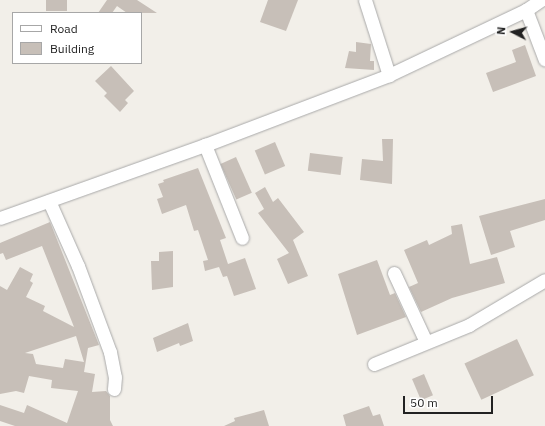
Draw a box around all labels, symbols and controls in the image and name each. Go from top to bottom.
legend [12,12,142,64]
north arrow [493,12,533,52]
text: Road [50,21,78,36]
text: N [494,26,508,35]
text: Building [50,41,94,56]
scale bar [405,388,495,414]
text: 50 m [410,395,438,410]

